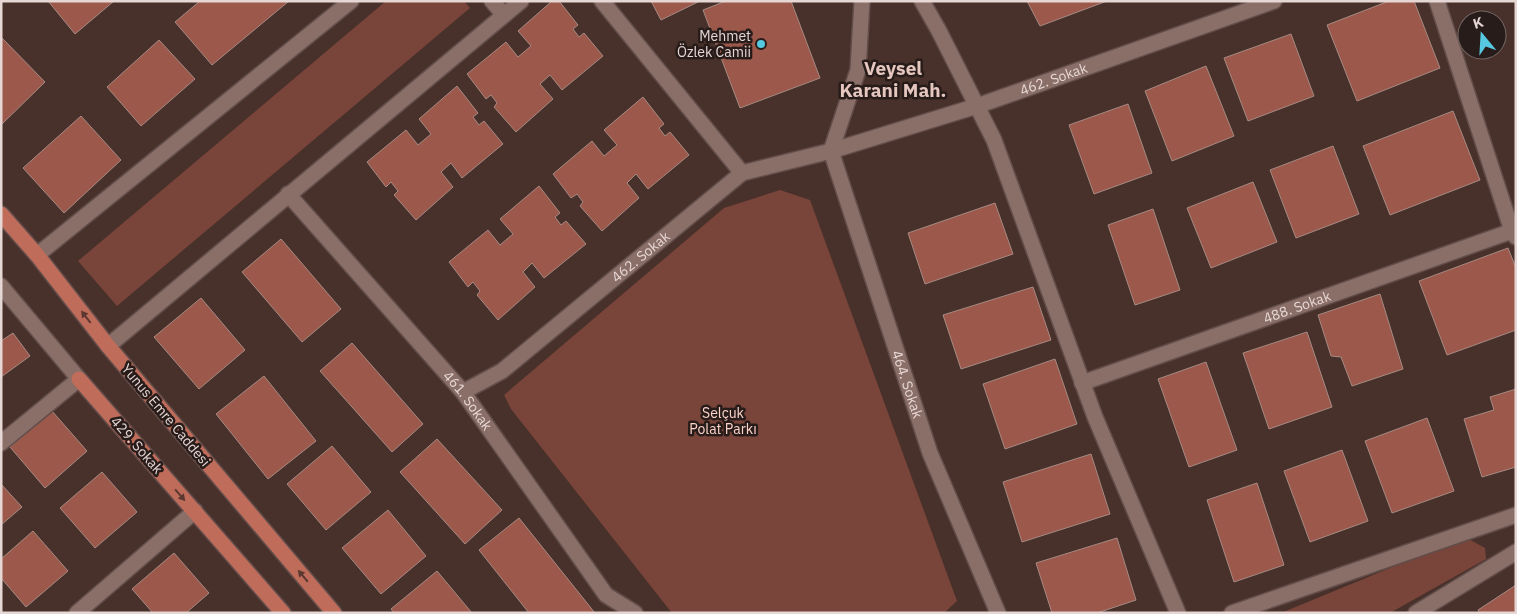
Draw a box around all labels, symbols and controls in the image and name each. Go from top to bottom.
north arrow [1457,10,1507,60]
text: K [1471,12,1486,33]
place label: Mehmet Özlek Camii [677,27,751,61]
marker: Mehmet Özlek Camii [755,38,767,50]
district label: Veysel Karani Mah. [840,56,946,102]
street label: 462. Sokak [1017,59,1090,99]
street label: 462. Sokak [608,227,674,286]
street label: 488. Sokak [1261,287,1334,327]
one-way arrow [80,311,91,324]
street label: 464. Sokak [888,348,927,421]
street label: Yunus Emre Caddesi [118,360,214,470]
street label: 461. Sokak [439,367,497,434]
park label: Selçuk Polat Parkı [689,404,757,438]
street label: 429. Sokak [107,413,167,478]
one-way arrow [175,488,186,501]
one-way arrow [297,569,308,582]

